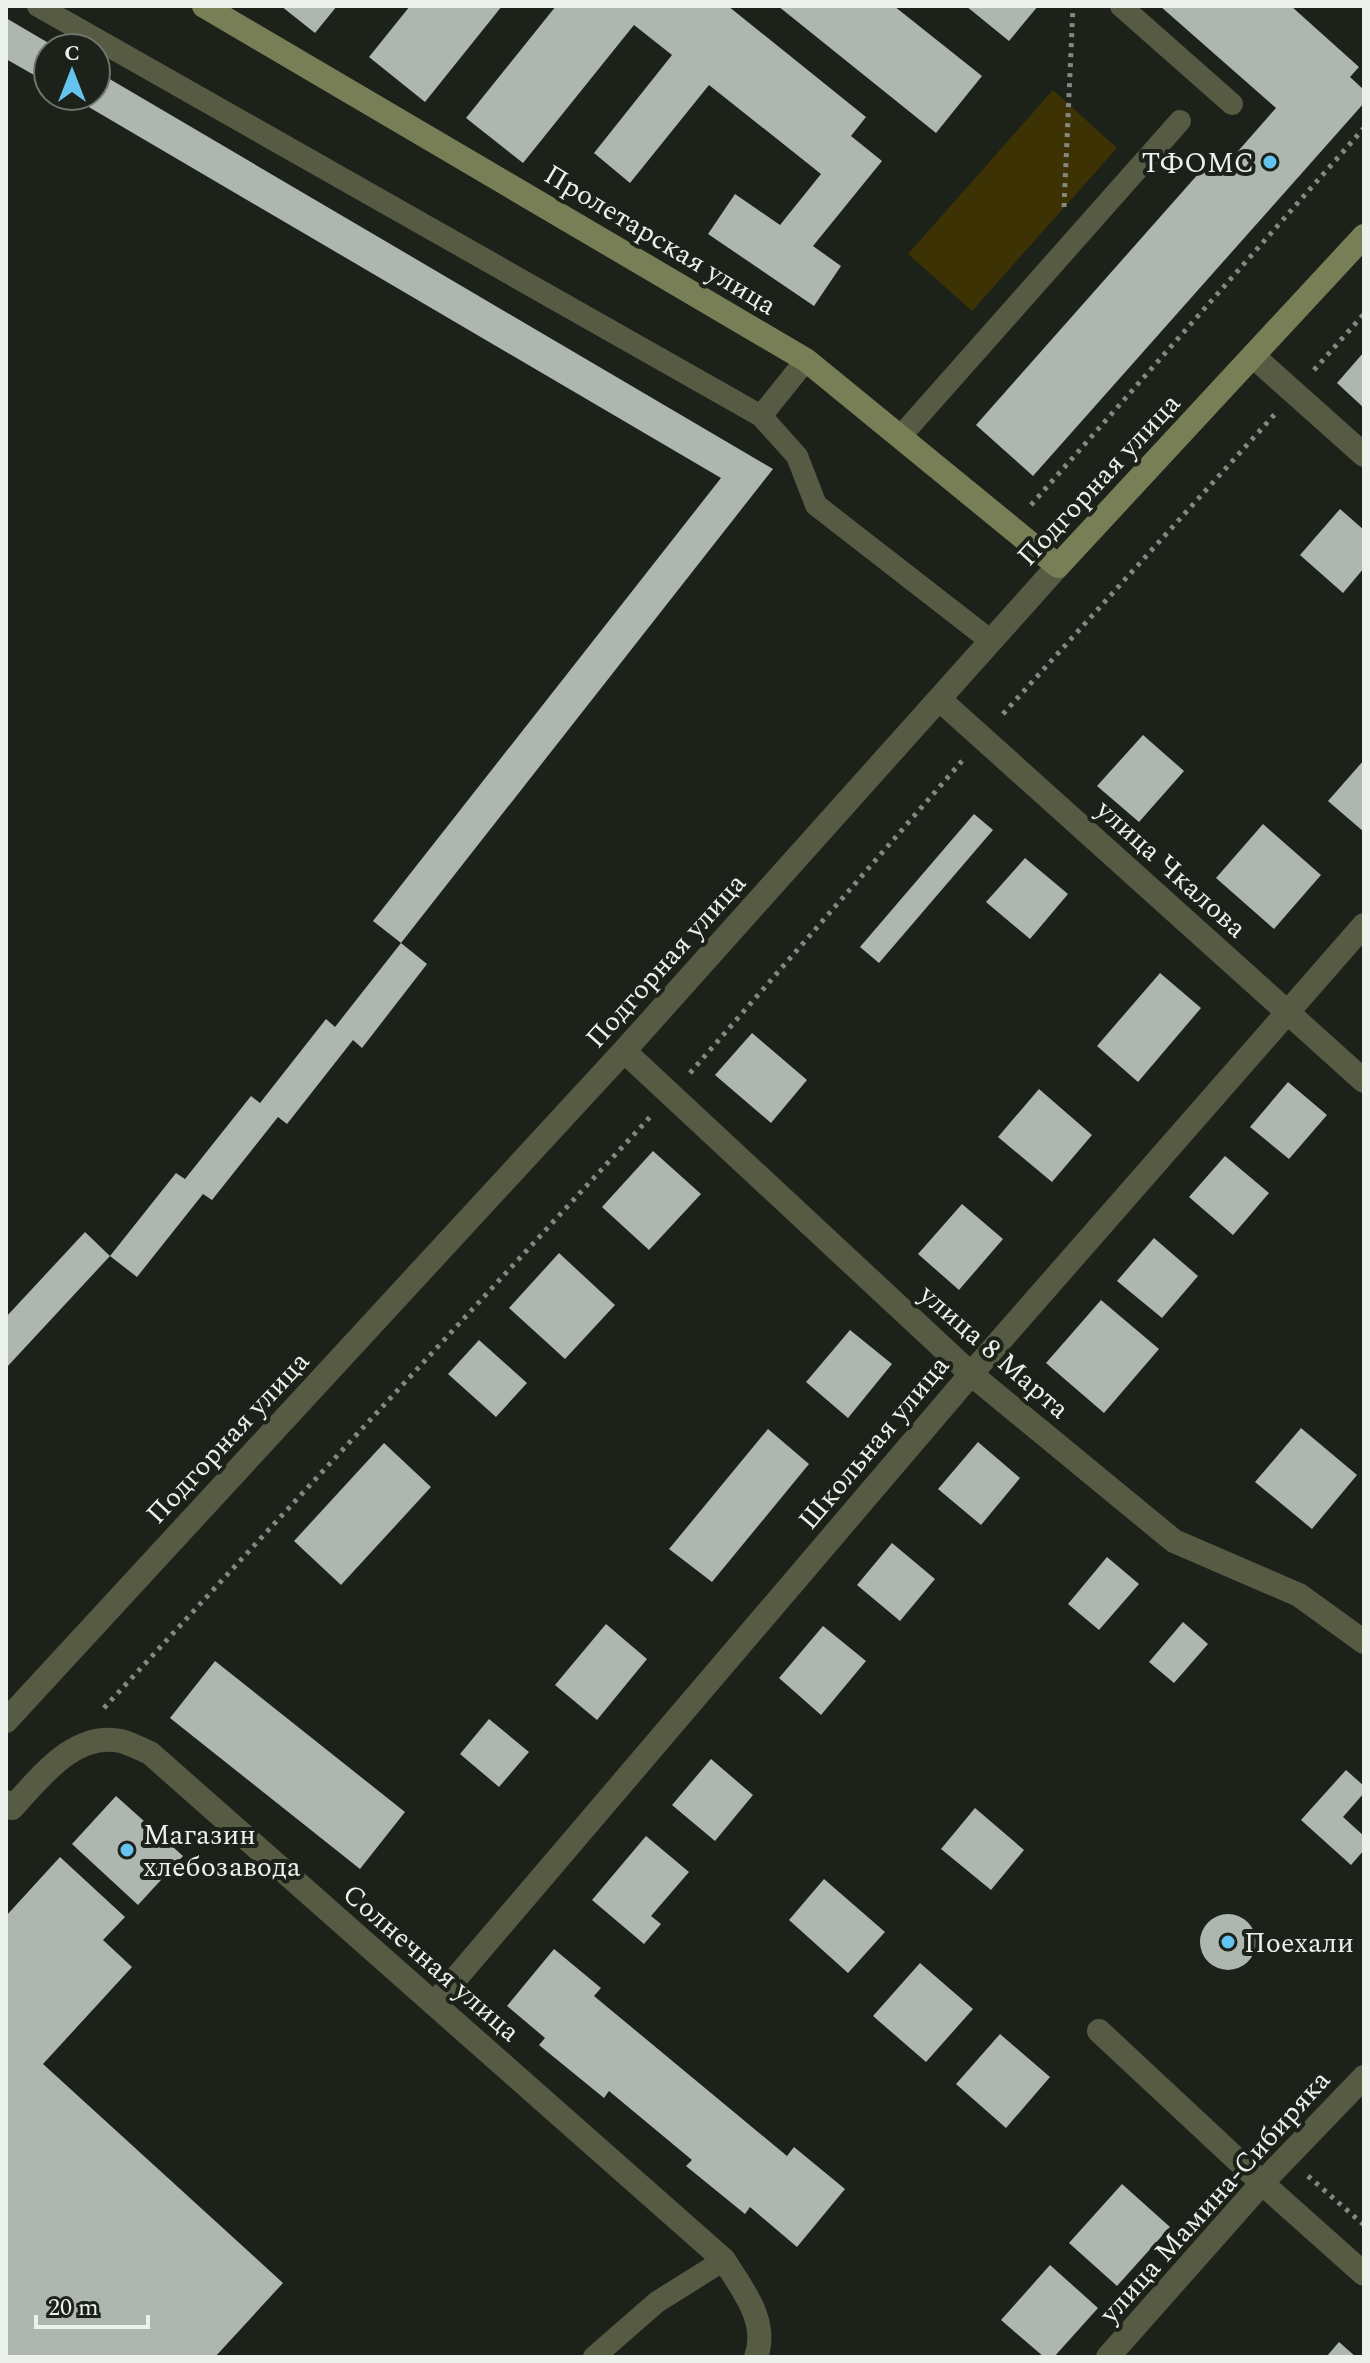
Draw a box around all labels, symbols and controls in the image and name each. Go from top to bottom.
north arrow [32,32,112,112]
text: С [64,37,80,70]
place label: ТФОМС [1141,142,1254,185]
marker: ТФОМС [1261,153,1279,171]
street label: Пролетарская улица [536,154,785,327]
street label: Подгорная улица [1007,383,1191,576]
street label: улица Чкалова [1085,789,1256,949]
street label: Подгорная улица [575,863,757,1058]
street label: улица 8 Марта [908,1274,1079,1430]
street label: Подгорная улица [136,1341,320,1534]
street label: Школьная улица [788,1346,960,1540]
place label: Магазин хлебозавода [143,1814,301,1889]
marker: Магазин хлебозавода [118,1841,136,1859]
street label: Солнечная улица [333,1874,530,2053]
place label: Поехали [1244,1922,1354,1965]
marker: Поехали [1219,1933,1237,1951]
street label: улица Мамина-Сибиряка [1088,2060,1341,2334]
scale bar [36,2279,148,2329]
text: 20 m [48,2290,99,2326]

